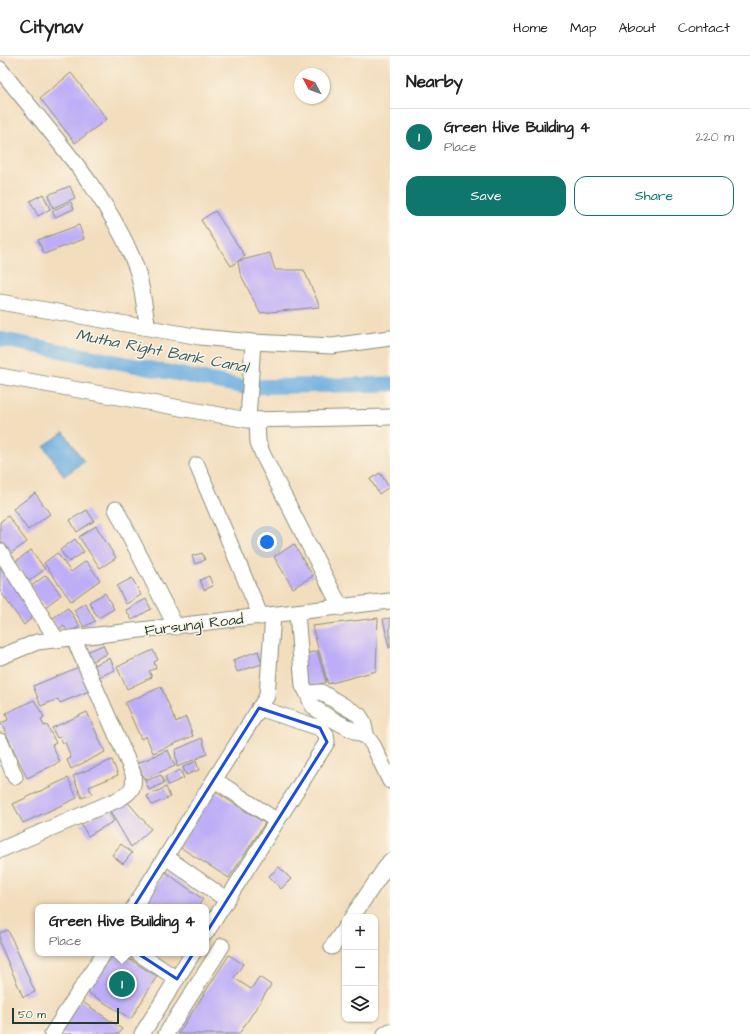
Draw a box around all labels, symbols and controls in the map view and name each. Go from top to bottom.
text: Citynav [20,14,83,41]
text: Home [513,18,548,38]
text: Map [570,18,596,38]
text: About [618,18,656,38]
text: Contact [678,18,730,38]
north arrow [294,68,330,104]
text: Nearby [406,70,463,94]
text: Green Hive Building 4 [444,117,590,138]
text: 1 [418,128,420,146]
text: 220 m [696,128,734,146]
text: Place [444,138,476,156]
button: Save [406,176,566,216]
button: Share [574,176,734,216]
water label: Mutha Right Bank Canal [74,324,252,380]
your location [257,532,277,552]
street label: Fursungi Road [143,608,245,642]
popup [35,904,209,956]
text: Green Hive Building 4 [49,911,195,932]
map controls [342,914,378,1022]
button: + [342,914,378,950]
text: Place [49,932,81,950]
button: − [342,950,378,986]
pin: 1 [109,969,135,999]
button: layers [342,986,378,1022]
scale bar [12,1006,119,1025]
text: 50 m [18,1007,46,1022]

